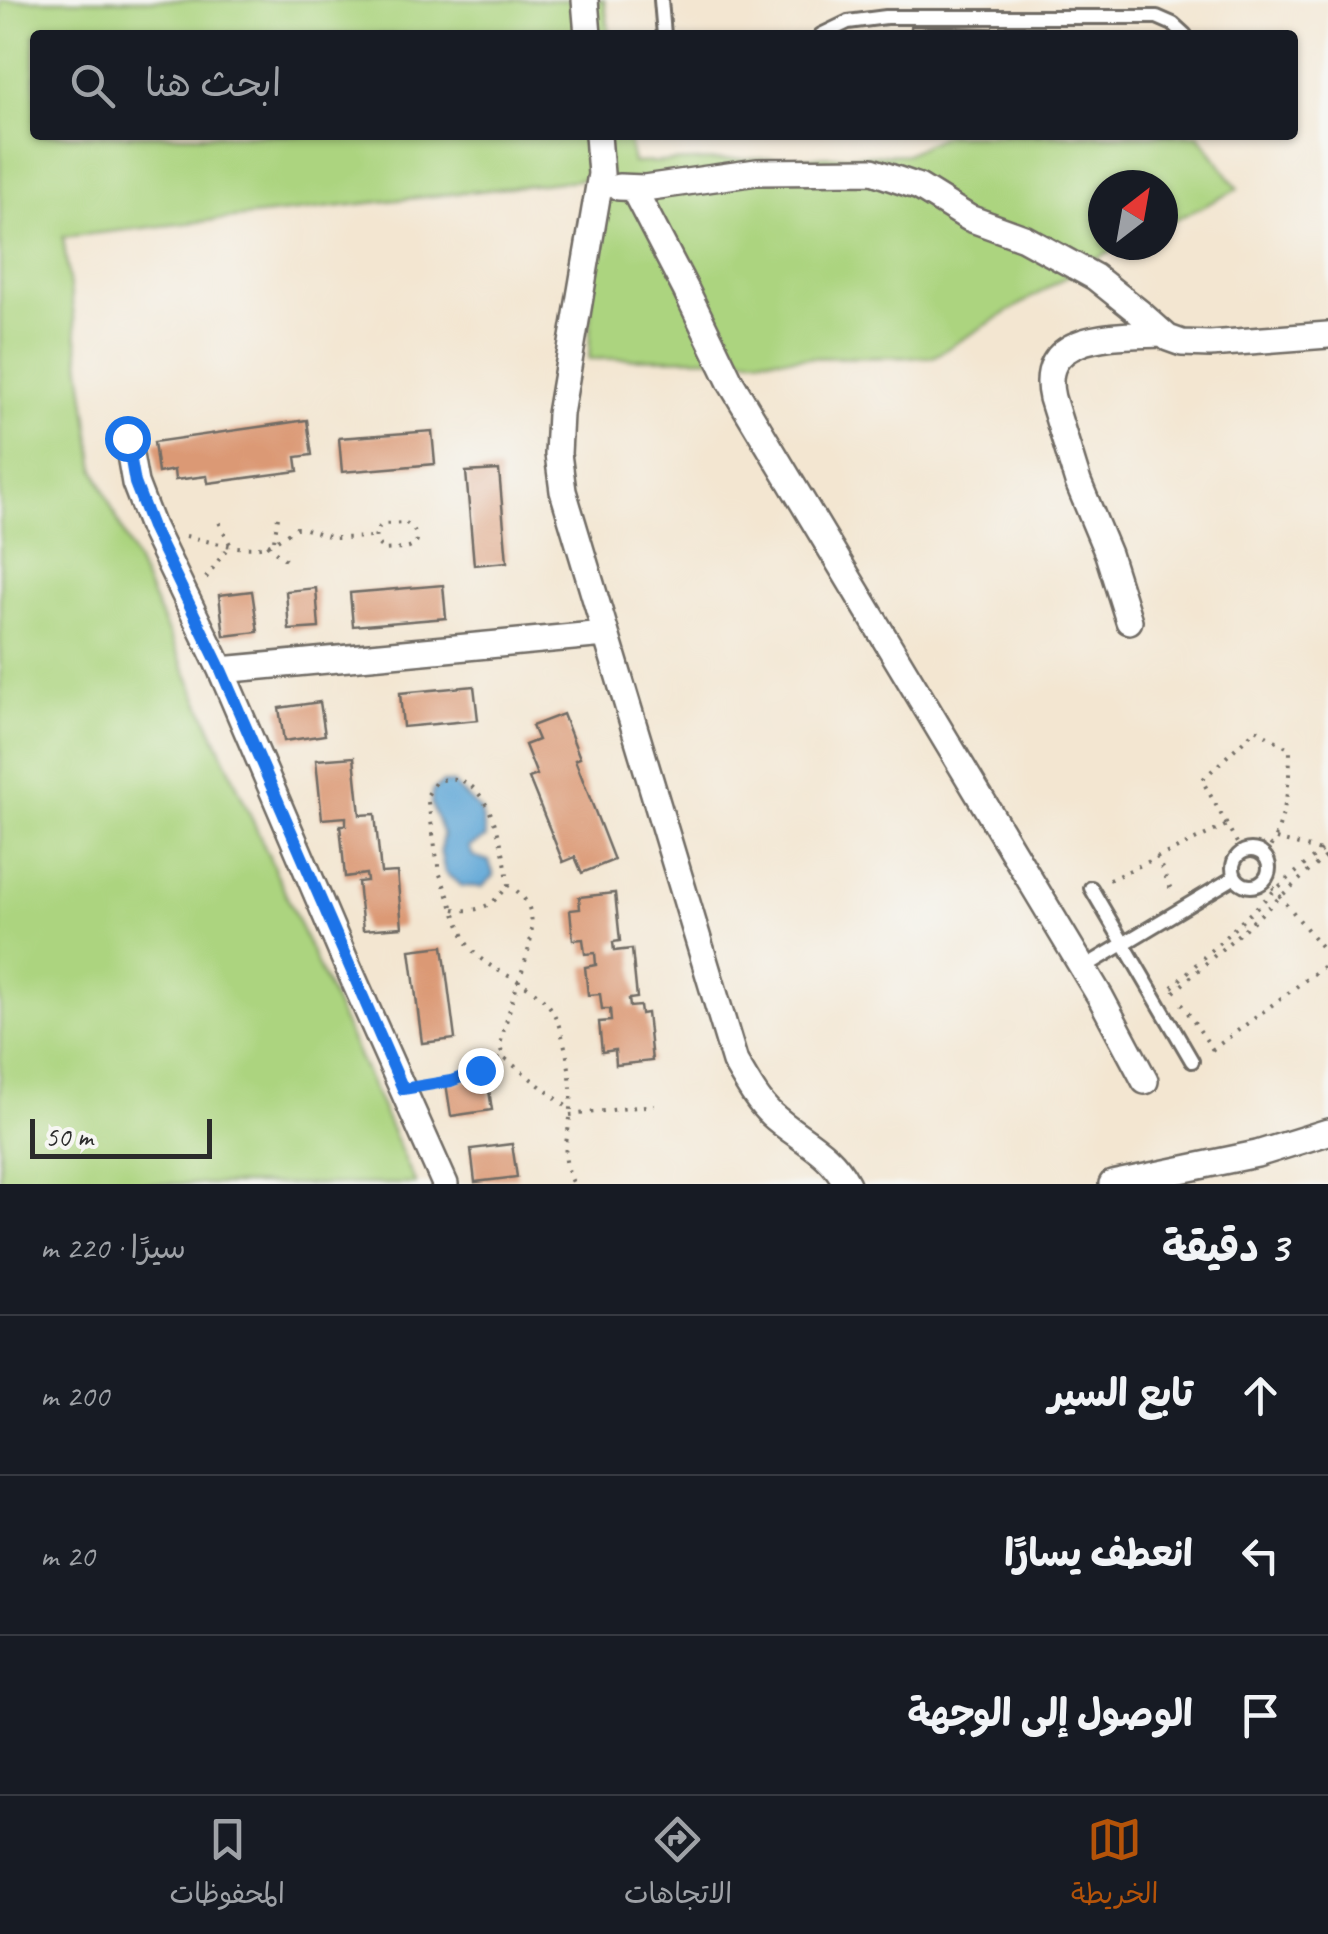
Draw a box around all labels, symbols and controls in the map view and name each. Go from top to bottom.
search box [30,30,1298,140]
icon: search [65,58,120,113]
text: ابحث هنا [145,60,281,107]
north arrow [1088,170,1178,260]
route start [105,416,151,462]
route end [458,1048,504,1094]
scale bar [30,1114,212,1158]
text: 50 m [45,1119,93,1154]
text: 3 دقيقة [1162,1221,1288,1274]
text: سيرًا · 220 m [40,1227,186,1268]
icon: ahead [1233,1368,1288,1423]
text: تابع السير [1048,1370,1193,1417]
text: 200 m [40,1375,109,1416]
icon: left [1233,1528,1288,1583]
text: انعطف يسارًا [1004,1530,1193,1577]
text: 20 m [40,1535,94,1576]
icon: arrive [1233,1688,1288,1743]
text: الوصول إلى الوجهة [907,1690,1193,1737]
tab: المحفوظات [170,1812,285,1918]
tab: الاتجاهات [624,1812,732,1918]
tab: الخريطة [1071,1812,1158,1918]

